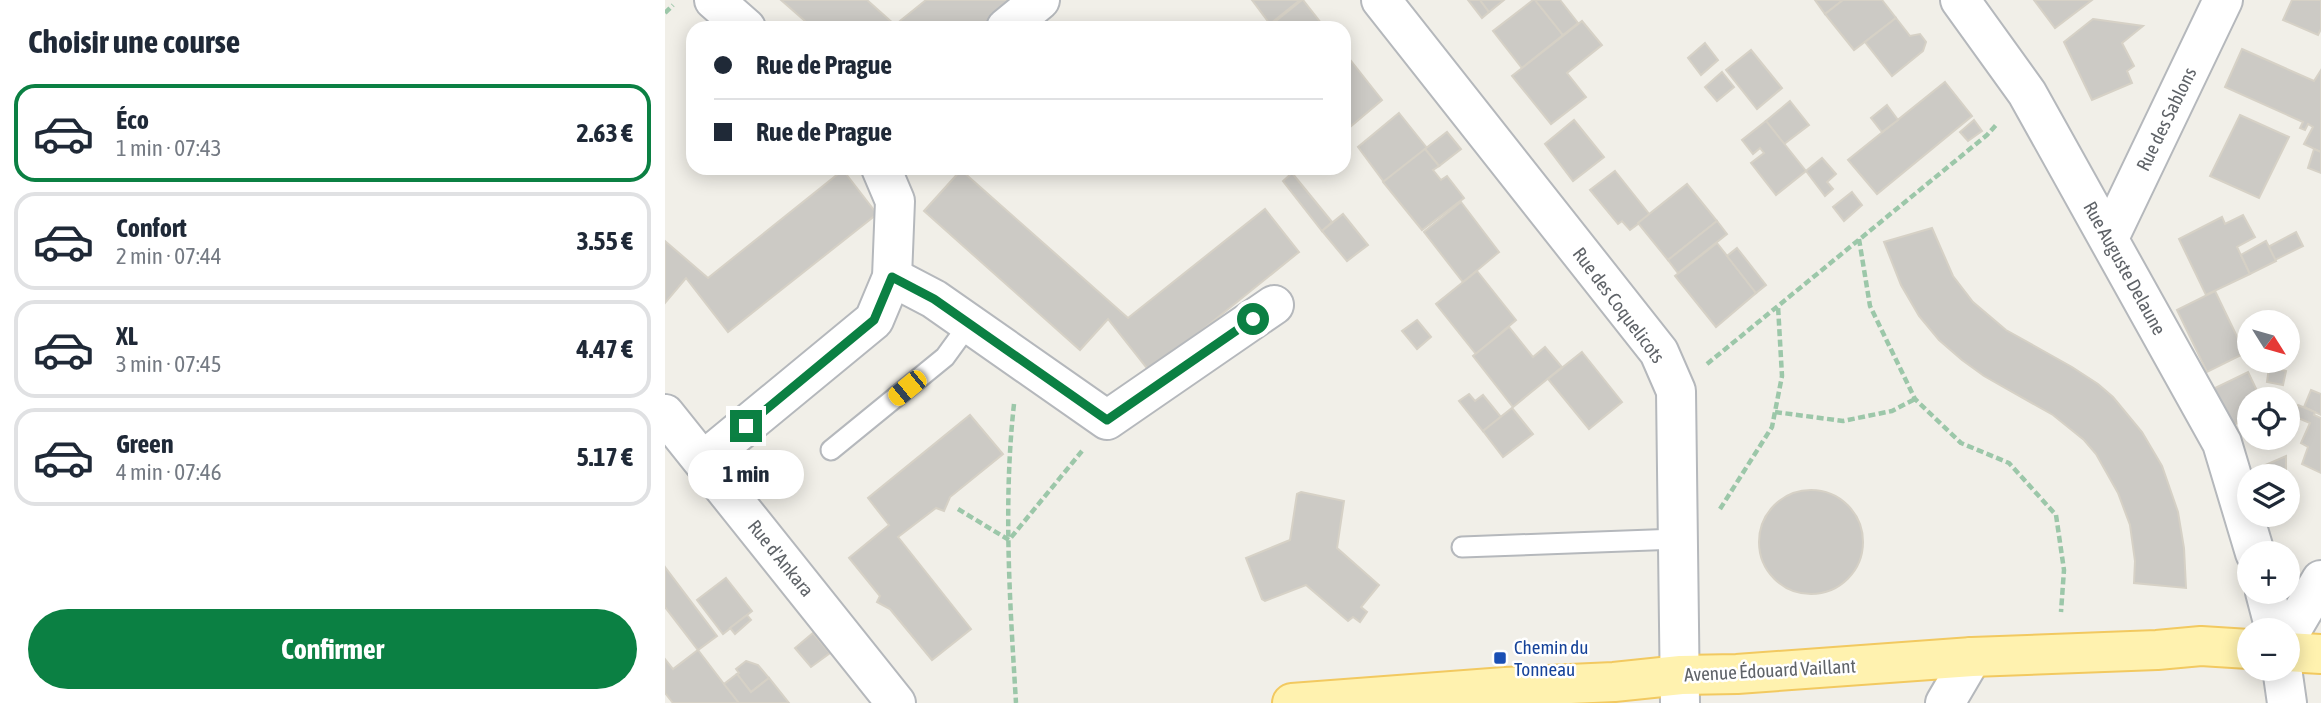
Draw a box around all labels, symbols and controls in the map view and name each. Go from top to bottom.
text: Choisir une course [28,23,240,60]
text: Rue de Prague [756,50,892,80]
street label: Rue des Sablons [2131,63,2201,174]
icon: car [32,102,95,165]
text: Éco [116,105,149,135]
text: Rue de Prague [756,117,892,147]
text: 2.63 € [576,118,633,148]
text: 1 min · 07:43 [116,135,222,161]
street label: Rue Auguste Delaune [2079,197,2171,339]
icon: car [32,210,95,273]
text: Confort [116,213,187,243]
text: 3.55 € [576,226,633,256]
text: 2 min · 07:44 [116,243,222,269]
street label: Rue des Coquelicots [1568,243,1670,367]
route start [1237,303,1269,335]
north arrow [2237,310,2299,373]
map controls [2237,310,2300,681]
icon: car [32,318,95,381]
text: XL [116,321,138,351]
text: 4.47 € [576,334,633,364]
text: 3 min · 07:45 [116,351,222,377]
car [885,367,930,409]
button: locate [2237,387,2300,450]
route end [730,410,762,442]
icon: car [32,426,95,489]
text: Green [116,429,174,459]
text: 5.17 € [576,442,633,472]
callout: 1 min [688,450,804,500]
text: 4 min · 07:46 [116,459,222,485]
text: 1 min [723,461,769,487]
button: layers [2237,464,2300,527]
street label: Rue d'Ankara [744,515,818,601]
button: + [2237,541,2300,604]
button: Confirmer [28,609,637,689]
button: − [2237,618,2300,681]
place label: Chemin du Tonneau [1514,636,1588,680]
marker: Chemin du Tonneau [1492,650,1508,666]
street label: Avenue Édouard Vaillant [1684,655,1856,685]

